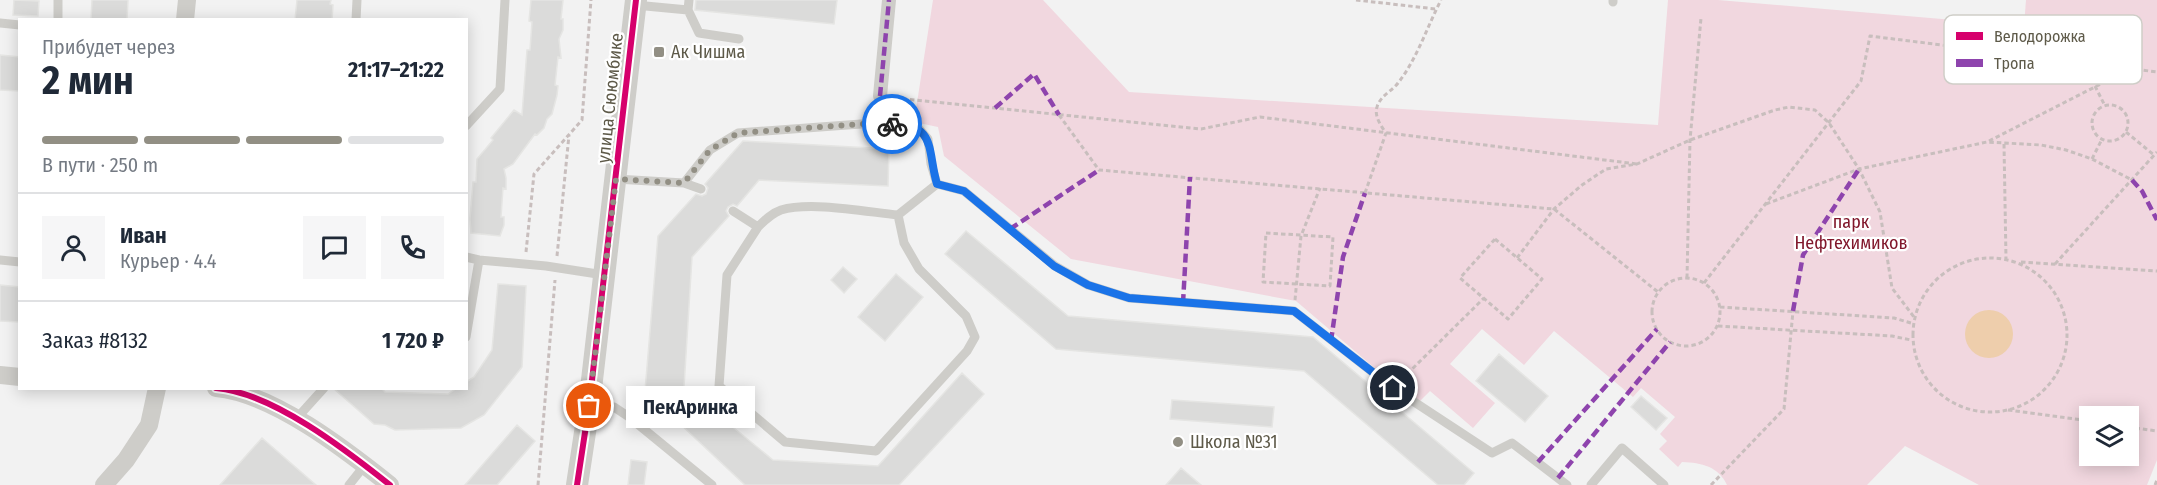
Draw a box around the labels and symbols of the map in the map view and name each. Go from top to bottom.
legend [1944,15,2142,84]
text: Велодорожка [1994,27,2086,46]
street label: улица Сююмбике [592,32,628,164]
place label: Ак Чишма [671,41,745,63]
marker: Ак Чишма [652,45,666,59]
text: Тропа [1994,54,2035,73]
courier [862,94,922,154]
park label: парк Нефтехимиков [1794,211,1908,254]
pin [1367,362,1418,413]
pin [563,380,614,431]
callout: ПекАринка [625,385,754,427]
place label: Школа №31 [1190,431,1278,453]
marker: Школа №31 [1171,435,1185,449]

